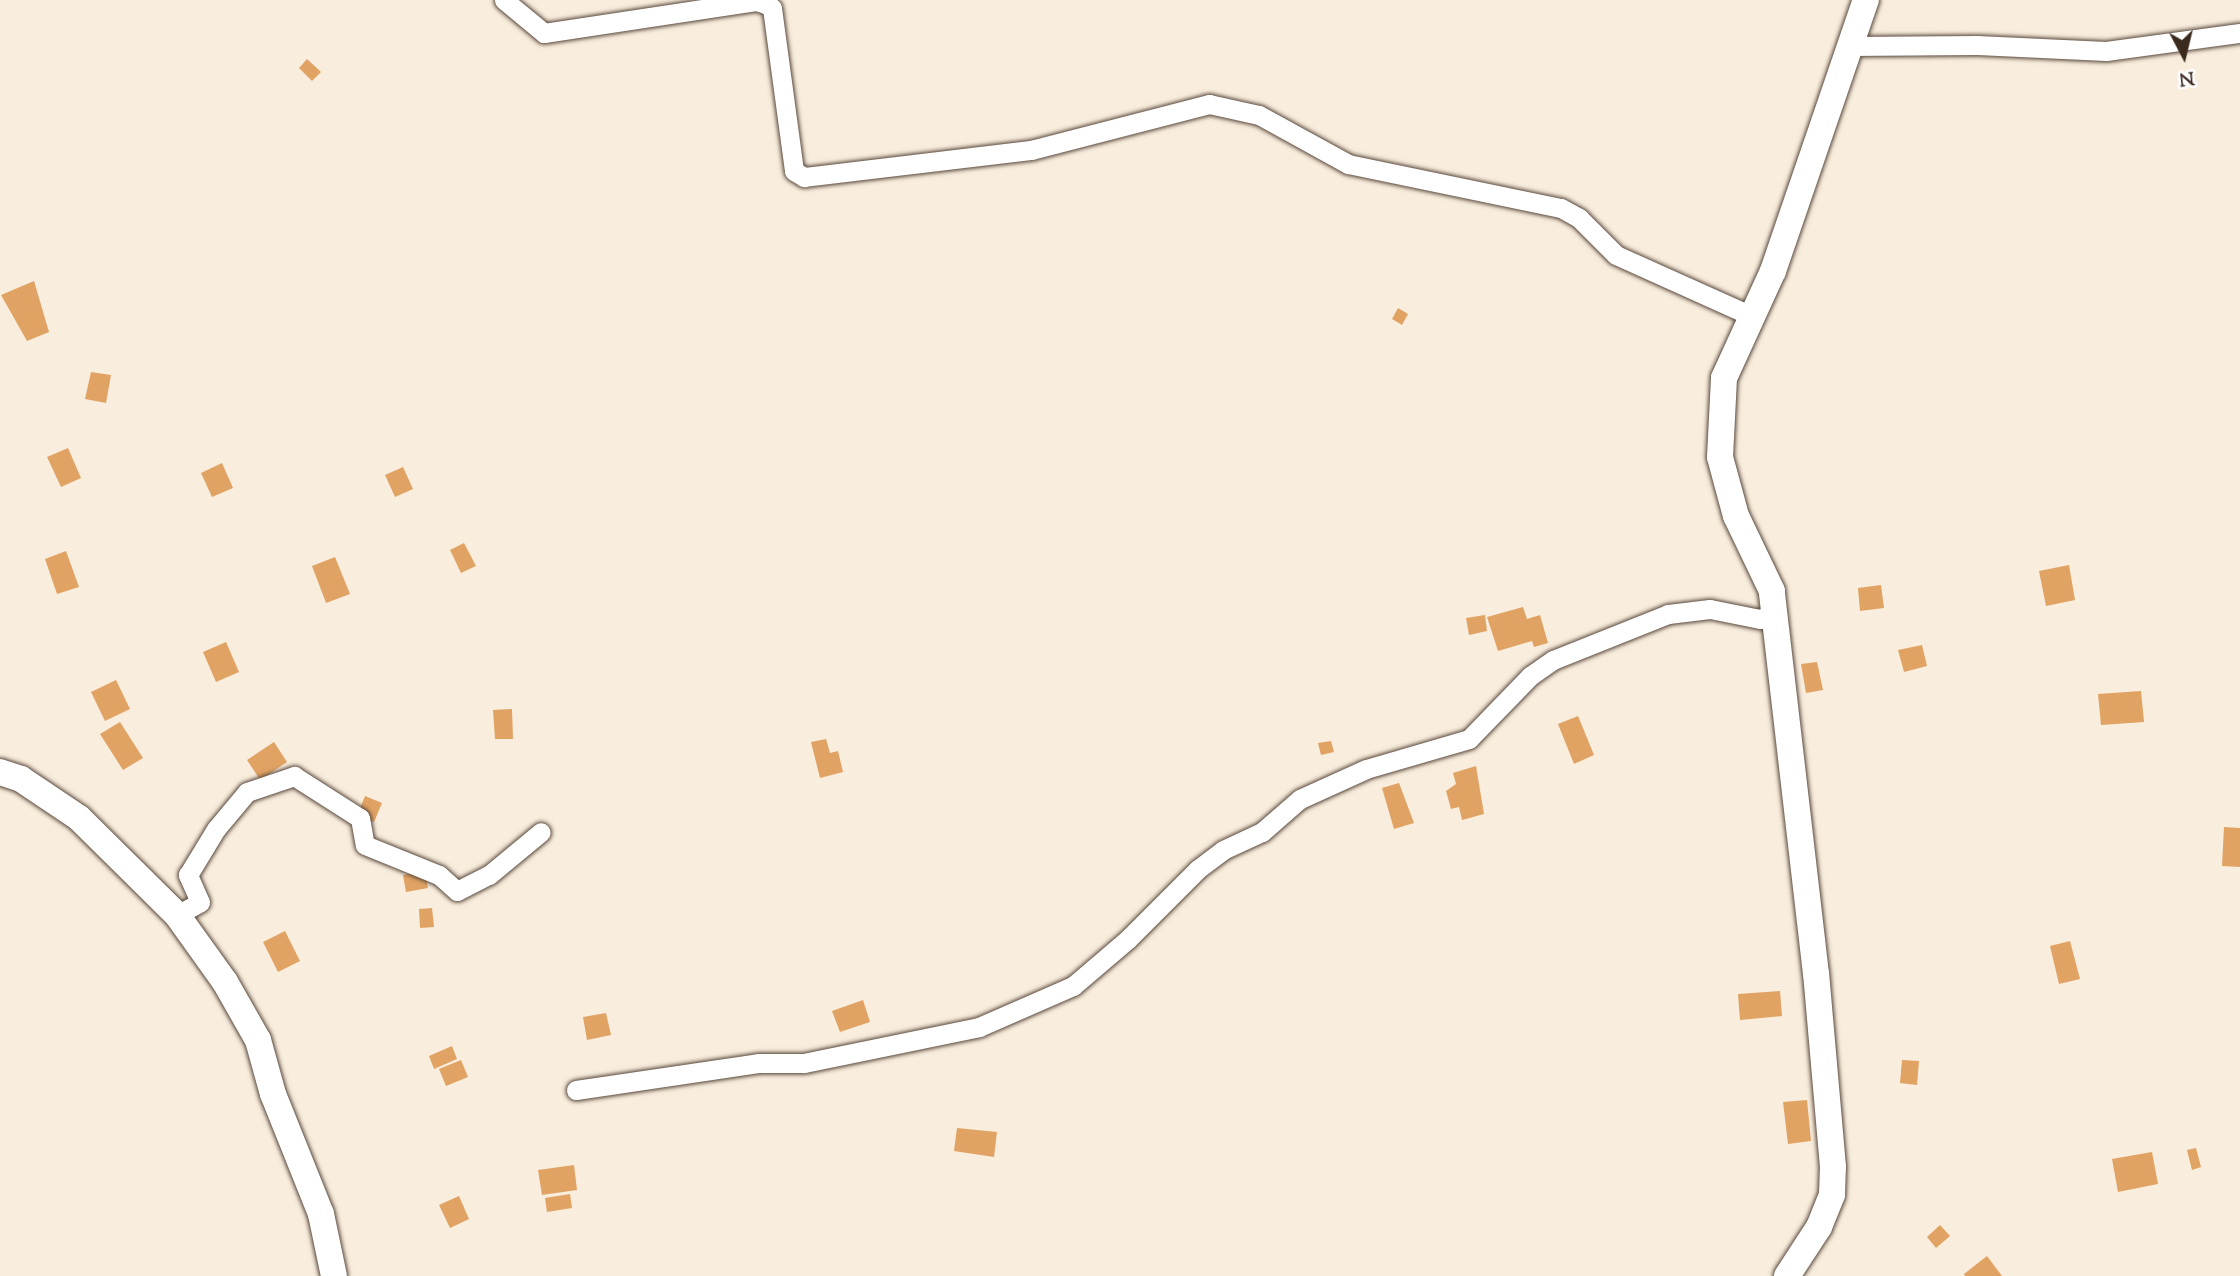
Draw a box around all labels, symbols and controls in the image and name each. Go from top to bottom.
north arrow [2149,21,2219,91]
text: N [2177,63,2196,92]

